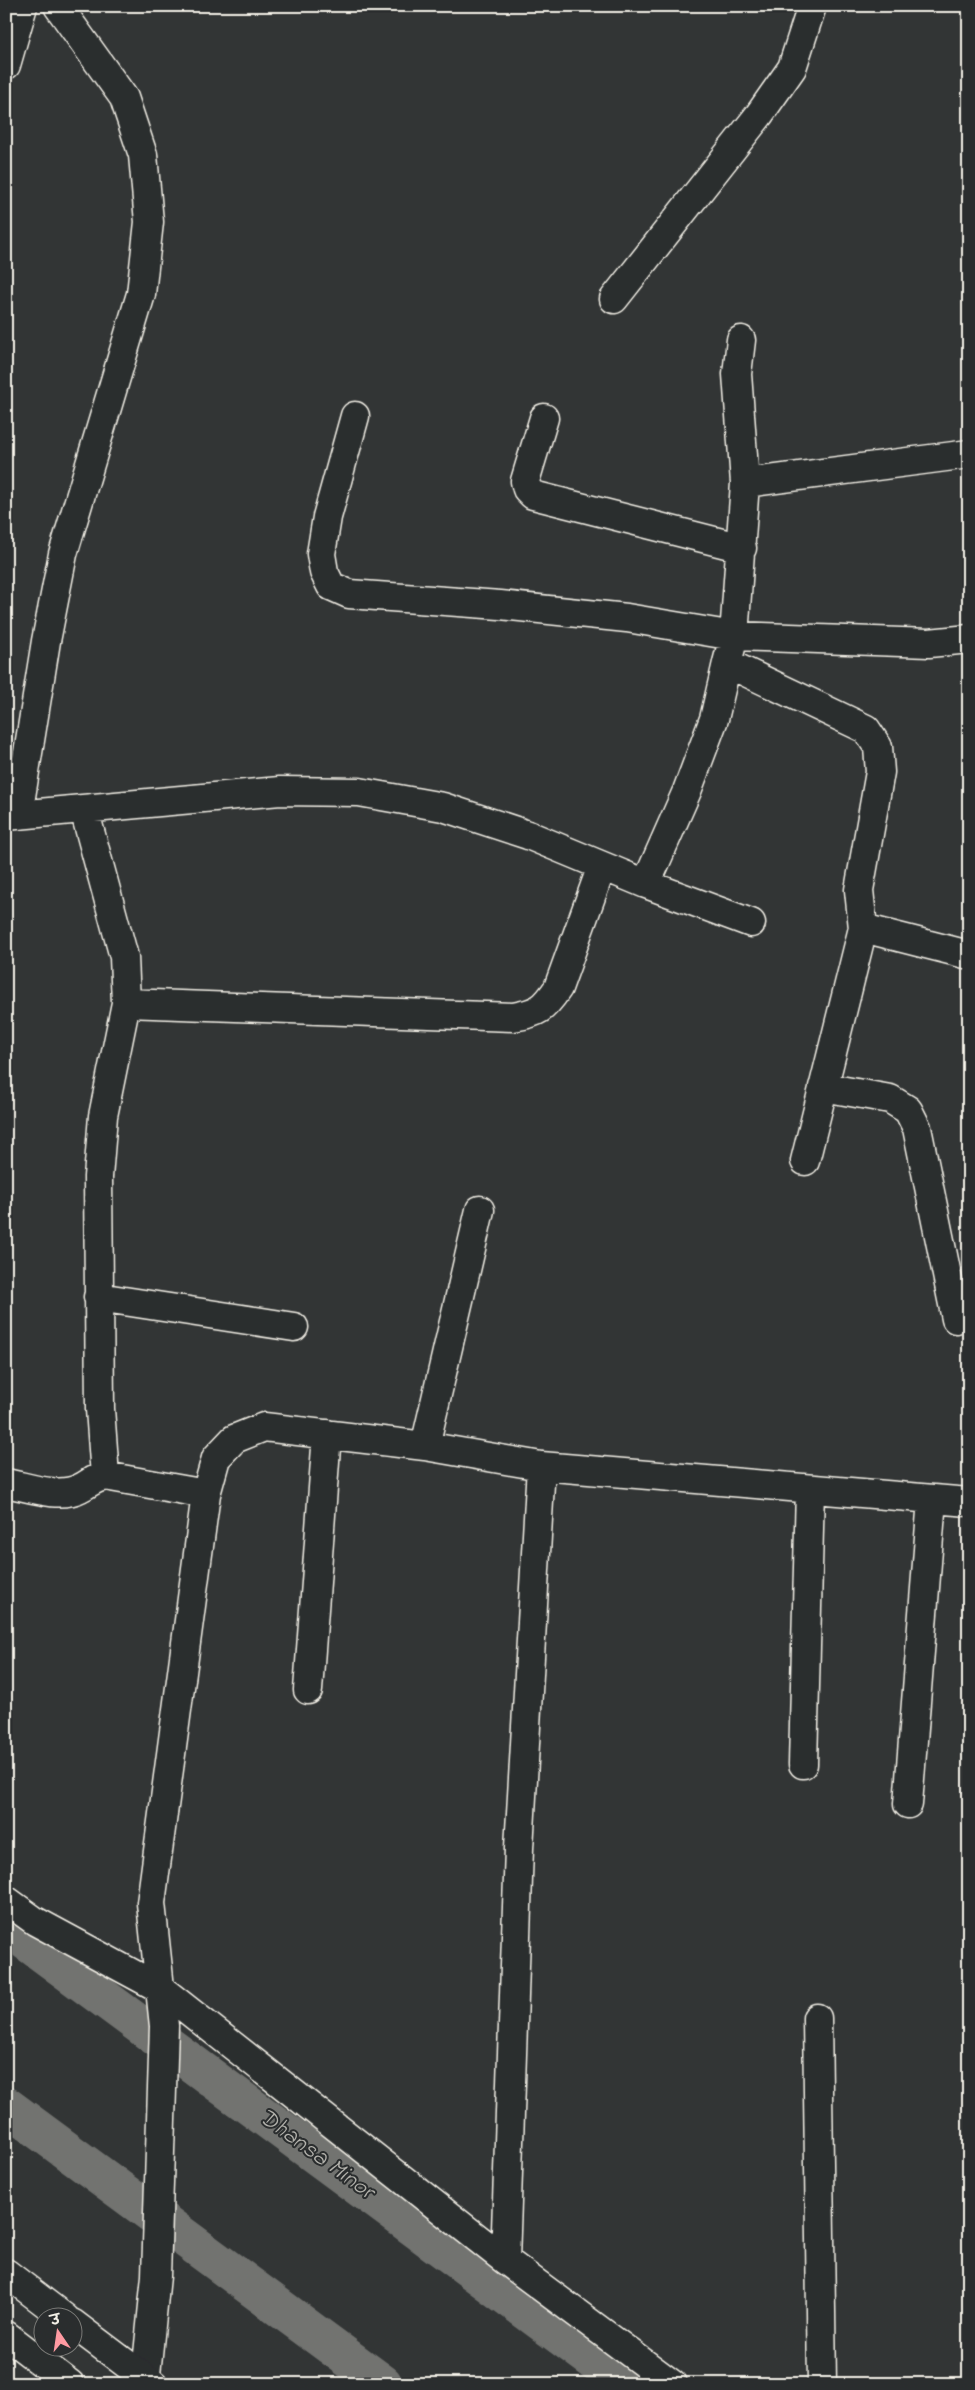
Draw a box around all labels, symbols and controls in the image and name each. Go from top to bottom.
water label: Dhansa Minor [251,2101,383,2211]
north arrow [32,2308,82,2358]
text: उ [47,2309,64,2333]

